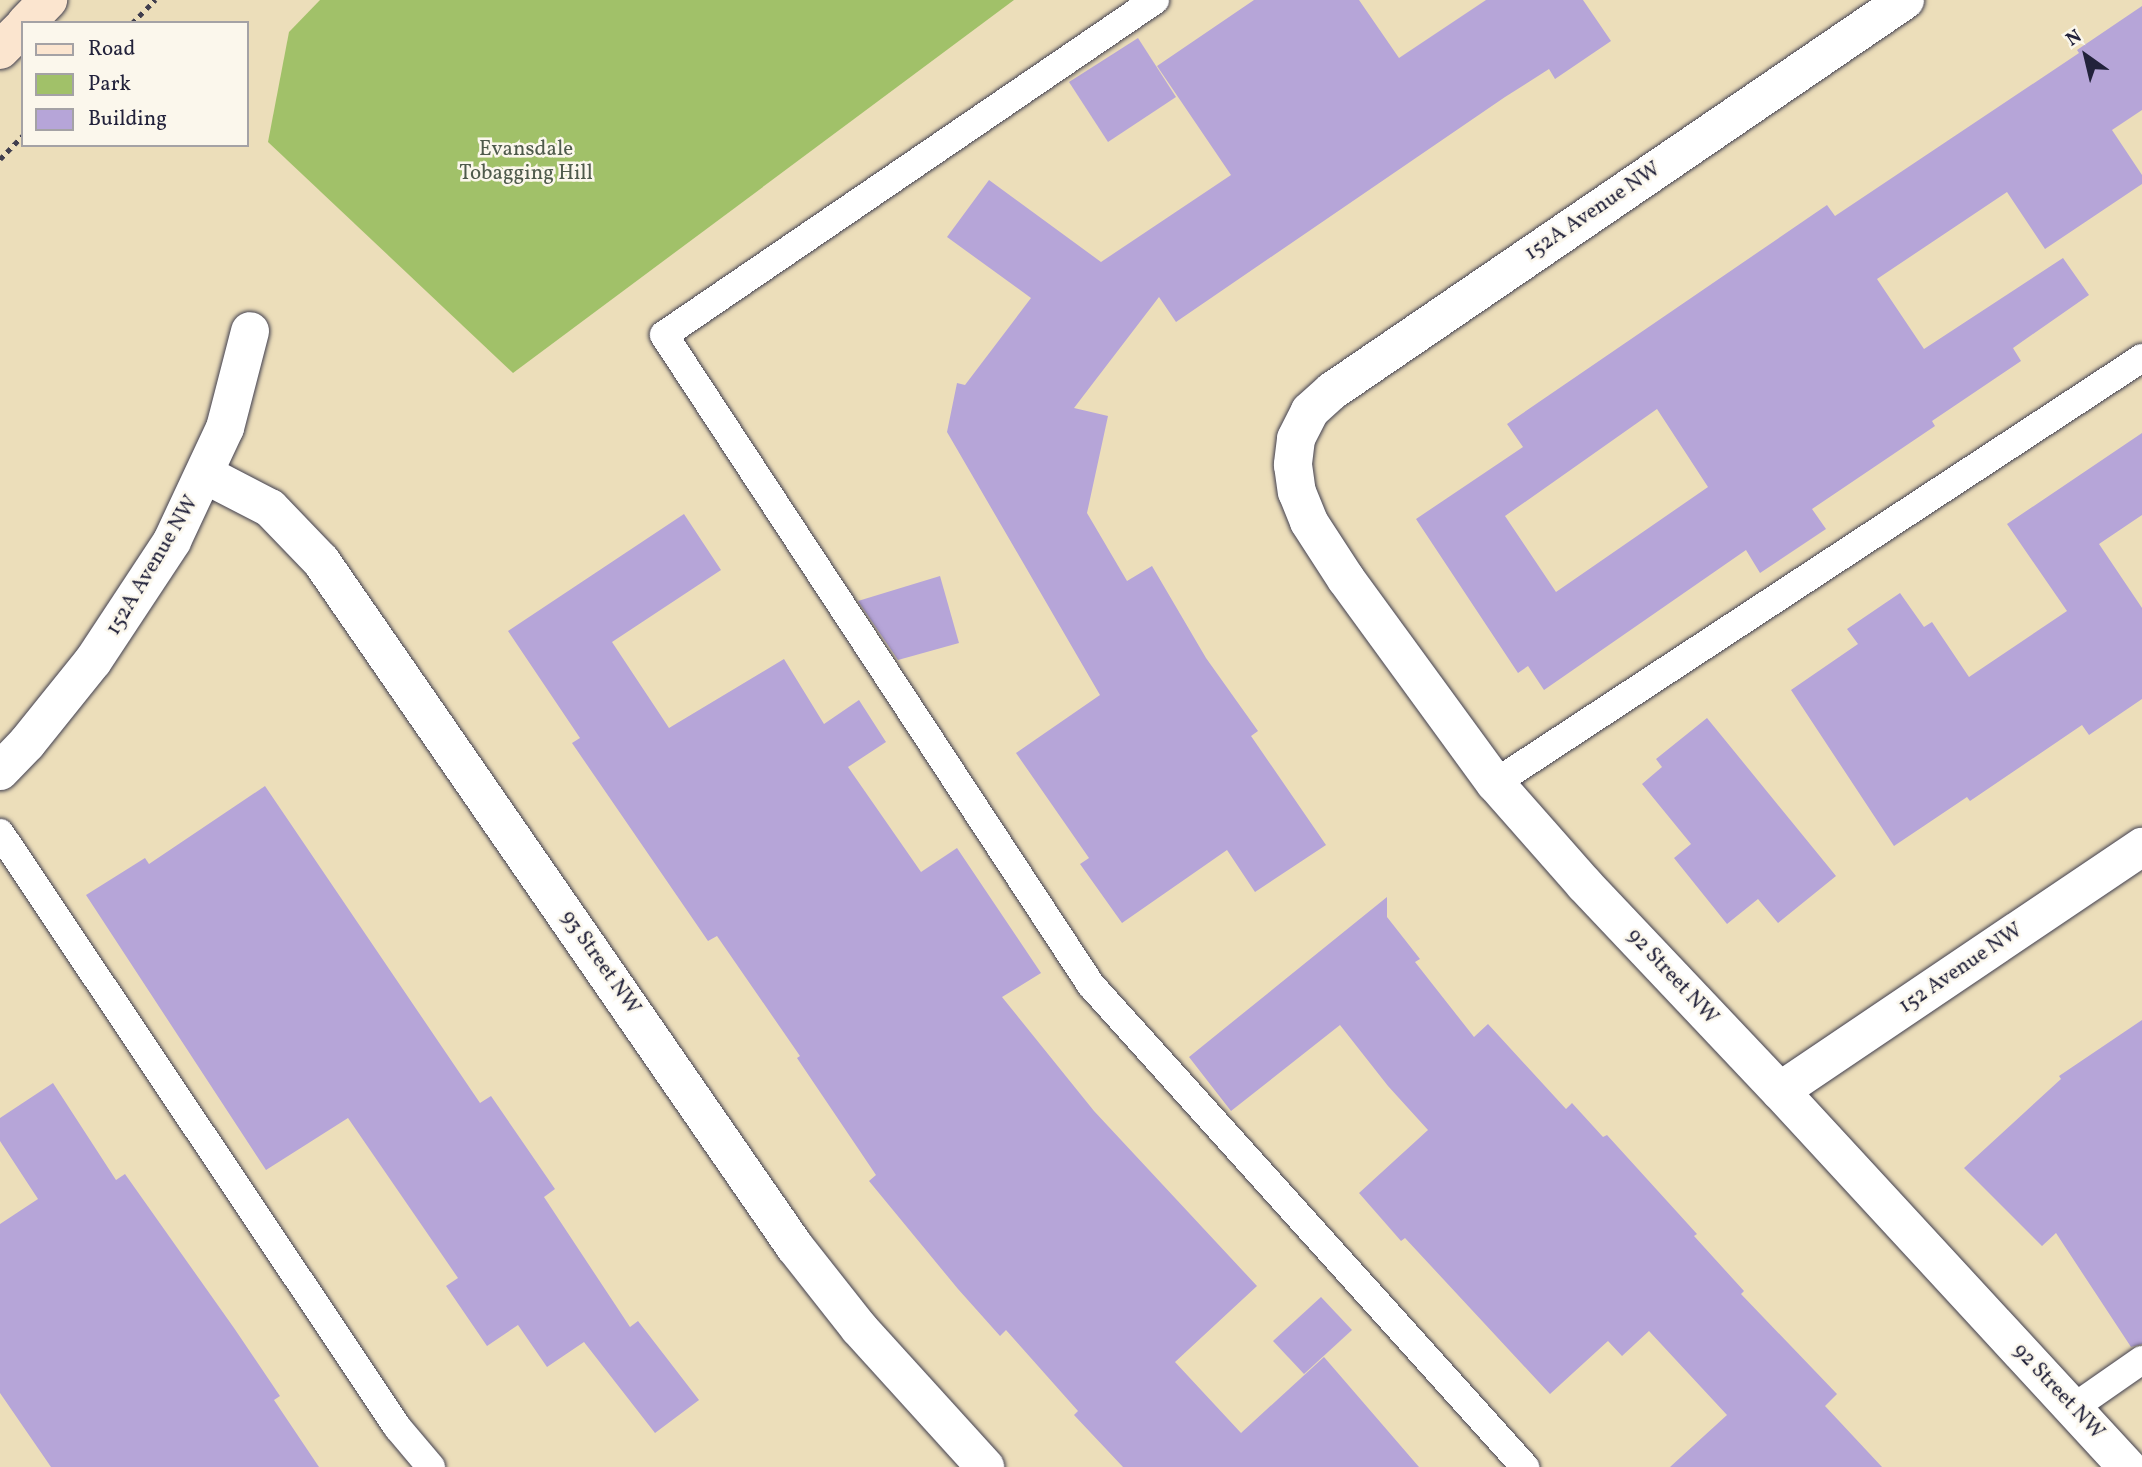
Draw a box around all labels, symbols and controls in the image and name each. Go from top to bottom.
legend [21,21,248,147]
north arrow [2051,21,2121,91]
text: N [2061,24,2087,53]
text: Road [88,35,135,64]
text: Park [88,70,131,99]
text: Building [88,105,167,134]
park label: Evansdale Tobagging Hill [459,137,593,187]
street label: 152A Avenue NW [1520,157,1666,267]
street label: 152A Avenue NW [101,492,205,640]
street label: 93 Street NW [555,906,645,1020]
street label: 152 Avenue NW [1895,918,2027,1020]
street label: 92 Street NW [1621,924,1723,1030]
street label: 92 Street NW [2007,1339,2109,1445]

